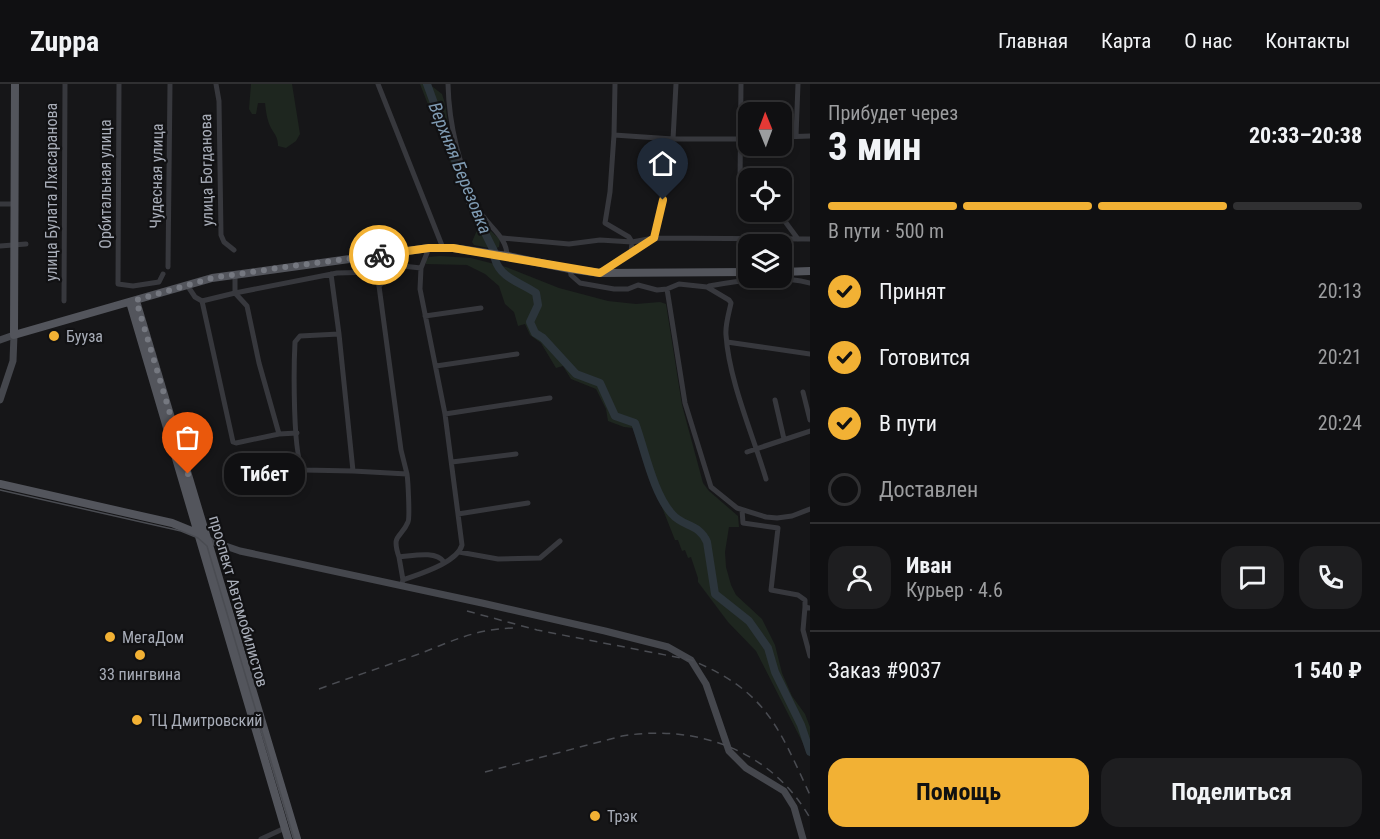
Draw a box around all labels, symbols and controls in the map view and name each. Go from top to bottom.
text: Zuppa [30,25,99,58]
text: Главная [998,29,1068,53]
text: Карта [1101,29,1151,53]
text: О нас [1184,29,1232,53]
text: Контакты [1265,29,1350,53]
water label: Верхняя Березовка [424,99,497,237]
text: Прибудет через [828,101,958,125]
north arrow [738,102,792,156]
map controls [738,102,792,288]
street label: улица Булата Лхасаранова [42,103,61,281]
street label: улица Богданова [196,113,217,227]
street label: Орбитальная улица [96,119,115,249]
street label: Чудесная улица [146,123,167,229]
text: 20:33–20:38 [1249,123,1362,148]
text: 3 мин [828,124,922,170]
pin [637,138,688,200]
icon: home [646,147,679,180]
button: locate [738,168,792,222]
text: В пути · 500 m [828,219,944,243]
courier [349,225,409,285]
button: layers [738,234,792,288]
icon: bike [363,239,396,272]
icon: check [828,275,861,308]
text: Принят [879,279,946,304]
text: 20:13 [1318,279,1362,303]
place label: Бууза [66,327,103,346]
marker: Бууза [47,329,61,343]
icon: check [828,341,861,374]
text: Готовится [879,345,970,370]
text: 20:21 [1318,345,1362,369]
icon: check [828,407,861,440]
text: В пути [879,411,937,436]
text: 20:24 [1318,411,1362,435]
pin [162,412,213,474]
icon: bag [171,421,204,454]
callout: Тибет [224,453,305,495]
text: Тибет [240,462,289,486]
text: Доставлен [879,477,978,502]
street label: проспект Автомобилистов [205,513,272,689]
button: person [828,546,891,609]
button: chat [1221,546,1284,609]
button: phone [1299,546,1362,609]
text: Иван [906,553,952,578]
text: Курьер · 4.6 [906,578,1003,602]
place label: МегаДом [122,628,184,647]
marker: МегаДом [103,630,117,644]
marker: 33 пингвина [133,648,147,662]
text: Заказ #9037 [828,658,941,683]
text: 1 540 ₽ [1294,658,1362,683]
place label: 33 пингвина [99,665,181,684]
place label: ТЦ Дмитровский [149,711,262,730]
marker: ТЦ Дмитровский [130,713,144,727]
button: Помощь [828,758,1089,827]
button: Поделиться [1101,758,1362,827]
place label: Трэк [607,807,638,826]
marker: Трэк [588,809,602,823]

